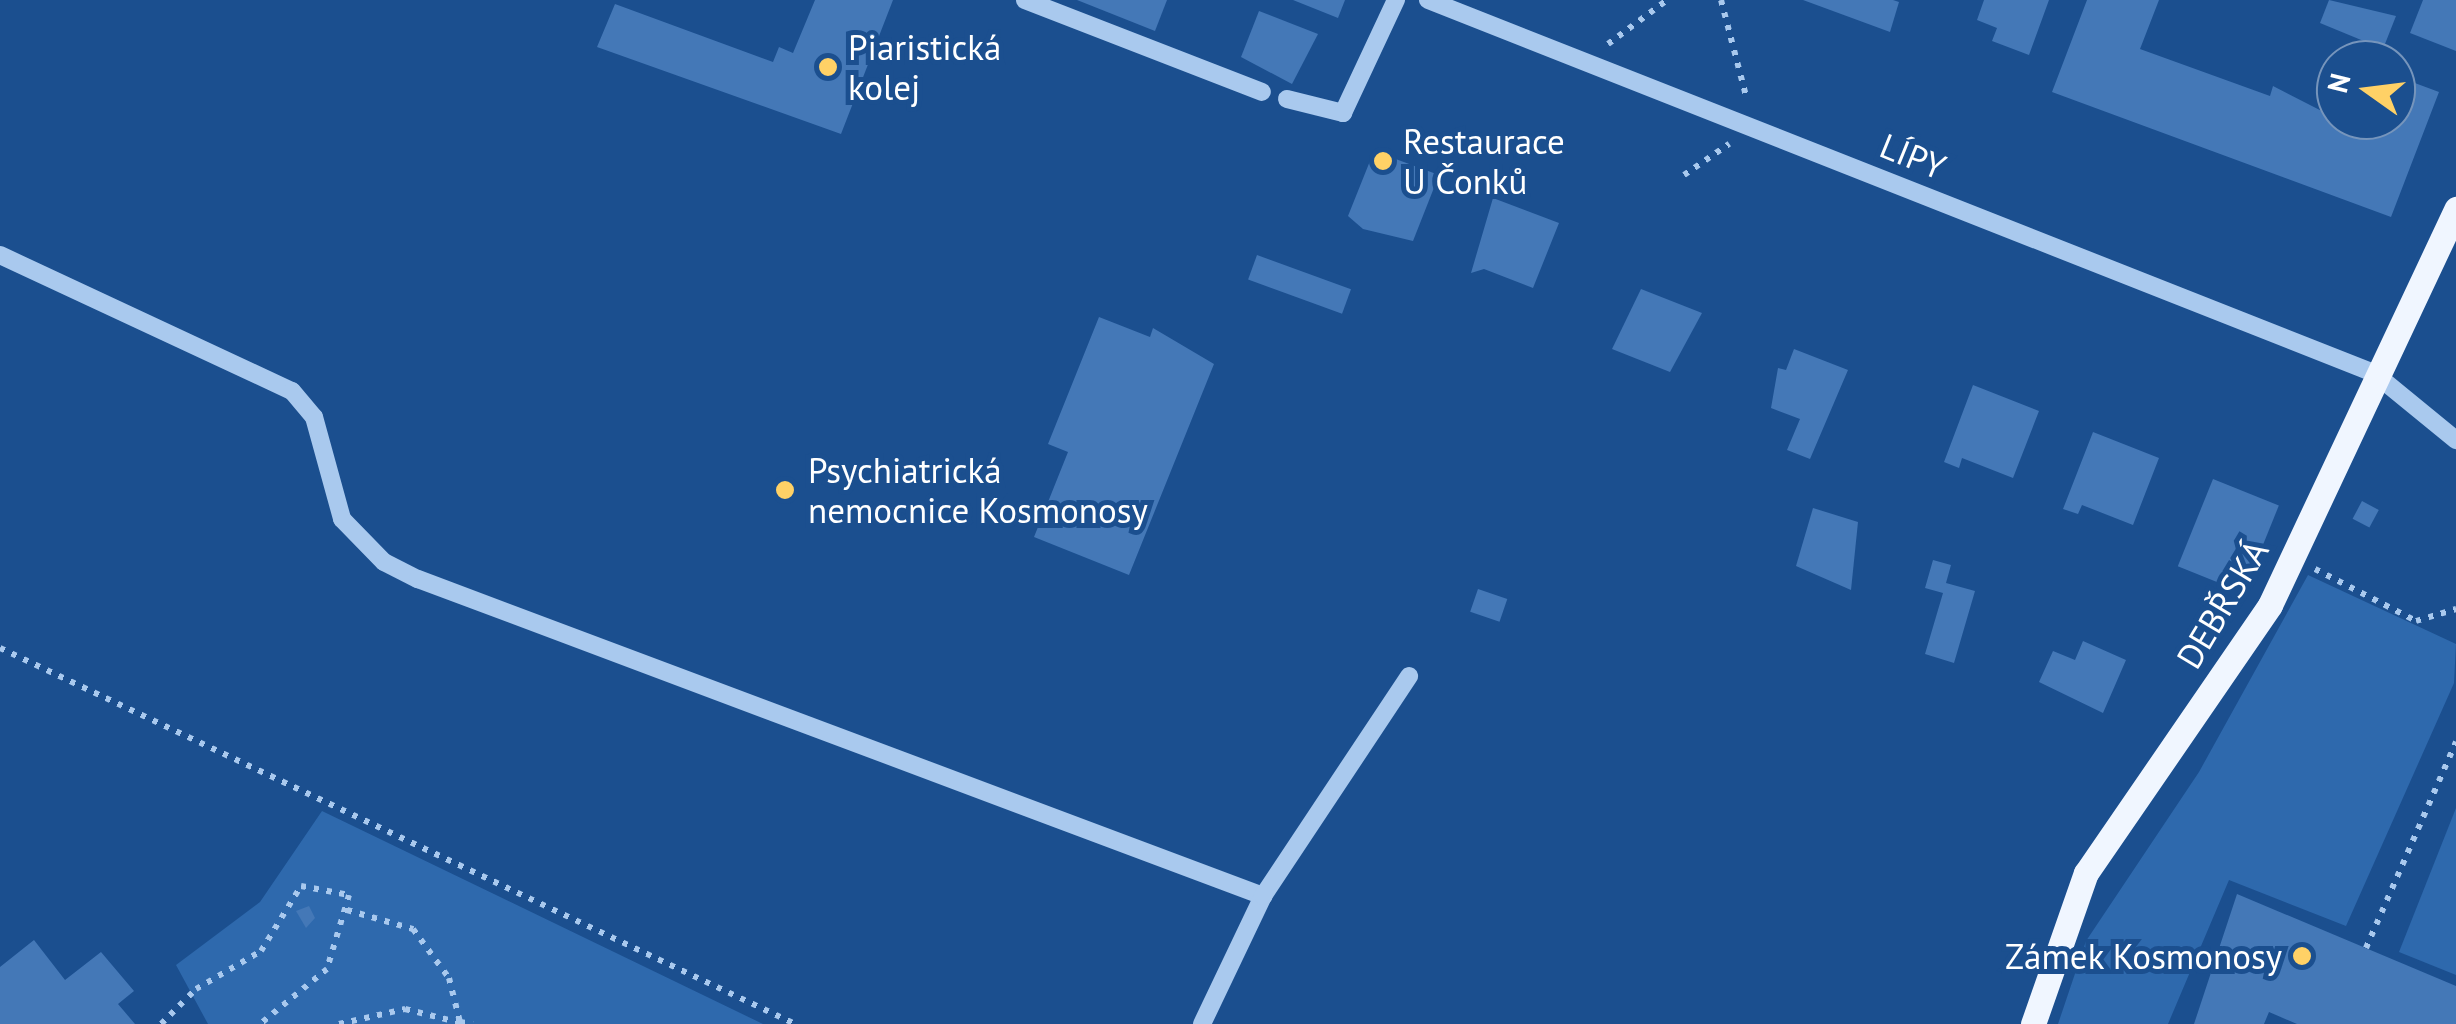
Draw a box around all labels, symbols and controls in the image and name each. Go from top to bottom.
place label: Piaristická kolej [848,26,1001,108]
north arrow [2316,40,2416,140]
marker: Piaristická kolej [817,56,839,78]
text: N [2318,70,2359,97]
place label: Restaurace U Čonků [1403,120,1565,202]
street label: LÍPY [1874,124,1952,188]
marker: Restaurace U Čonků [1372,150,1394,172]
place label: Psychiatrická nemocnice Kosmonosy [808,449,1148,531]
marker: Psychiatrická nemocnice Kosmonosy [772,477,798,503]
street label: DEBŘSKÁ [2167,532,2277,676]
place label: Zámek Kosmonosy [2004,935,2282,977]
marker: Zámek Kosmonosy [2291,945,2313,967]

